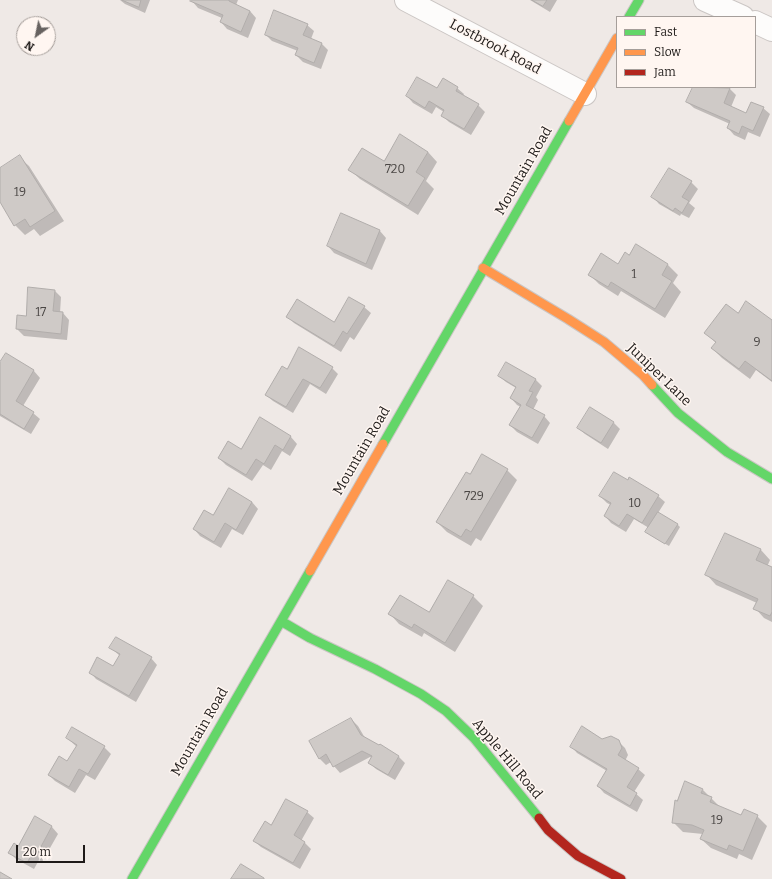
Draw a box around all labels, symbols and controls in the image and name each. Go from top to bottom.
north arrow [16,16,56,56]
street label: Lostbrook Road [446,16,544,78]
legend [616,16,756,88]
text: Fast [654,25,677,39]
text: N [23,38,37,53]
text: Slow [654,45,681,59]
text: Jam [654,65,676,79]
street label: Mountain Road [492,124,556,218]
house number: 720 [385,163,405,177]
house number: 19 [14,186,26,200]
house number: 1 [632,268,636,282]
house number: 17 [36,306,46,320]
house number: 9 [753,336,761,350]
street label: Juniper Lane [623,340,695,410]
street label: Mountain Road [330,404,394,498]
house number: 729 [464,490,484,504]
house number: 10 [629,497,641,511]
street label: Mountain Road [168,685,232,779]
street label: Apple Hill Road [468,715,546,803]
house number: 19 [711,814,723,828]
scale bar [18,837,87,863]
text: 20 m [23,845,51,859]

